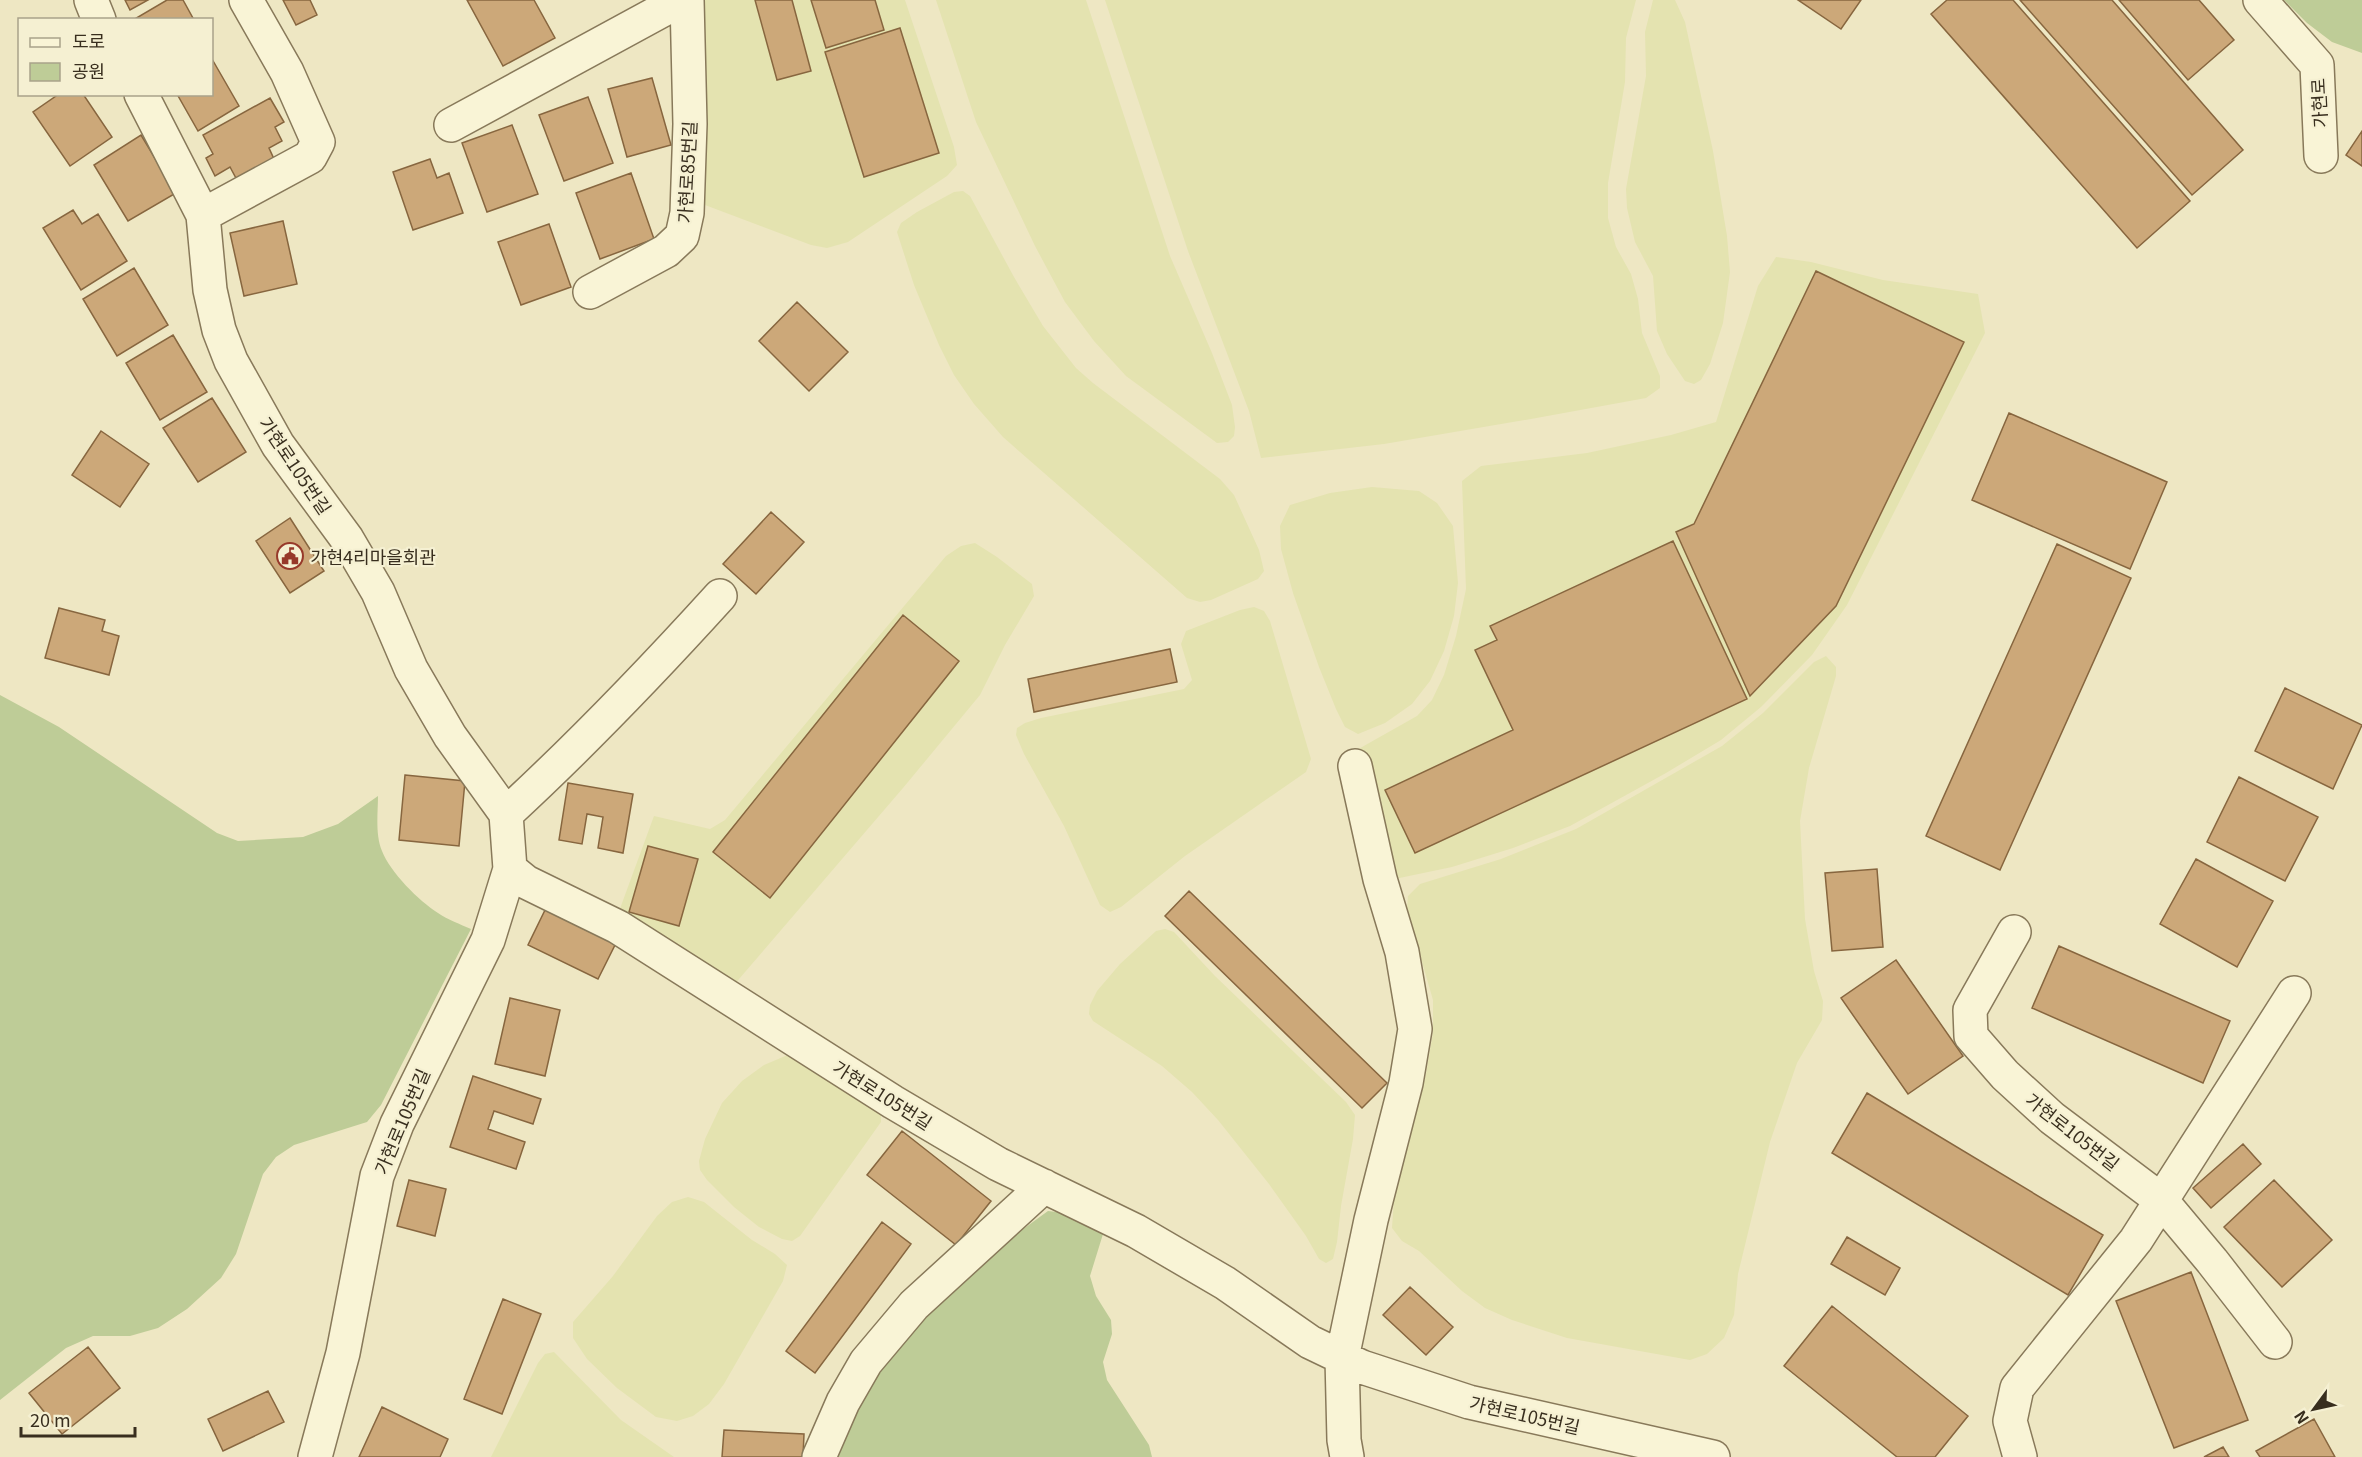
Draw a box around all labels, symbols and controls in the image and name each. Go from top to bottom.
legend [18,18,213,96]
text: 도로 [72,27,105,53]
text: 공원 [72,57,105,83]
street label: 가현로 [2304,78,2332,128]
street label: 가현로85번길 [670,120,702,224]
street label: 가현로105번길 [254,411,338,519]
public building icon: 가현4리마을회관 [275,541,305,571]
place label: 가현4리마을회관 [310,543,436,569]
street label: 가현로105번길 [828,1053,938,1135]
street label: 가현로105번길 [367,1064,435,1178]
street label: 가현로105번길 [2021,1086,2125,1176]
north arrow [2284,1379,2344,1439]
street label: 가현로105번길 [1467,1389,1583,1439]
scale bar [21,1400,135,1438]
text: 20 m [30,1406,71,1432]
text: N [2287,1406,2314,1429]

